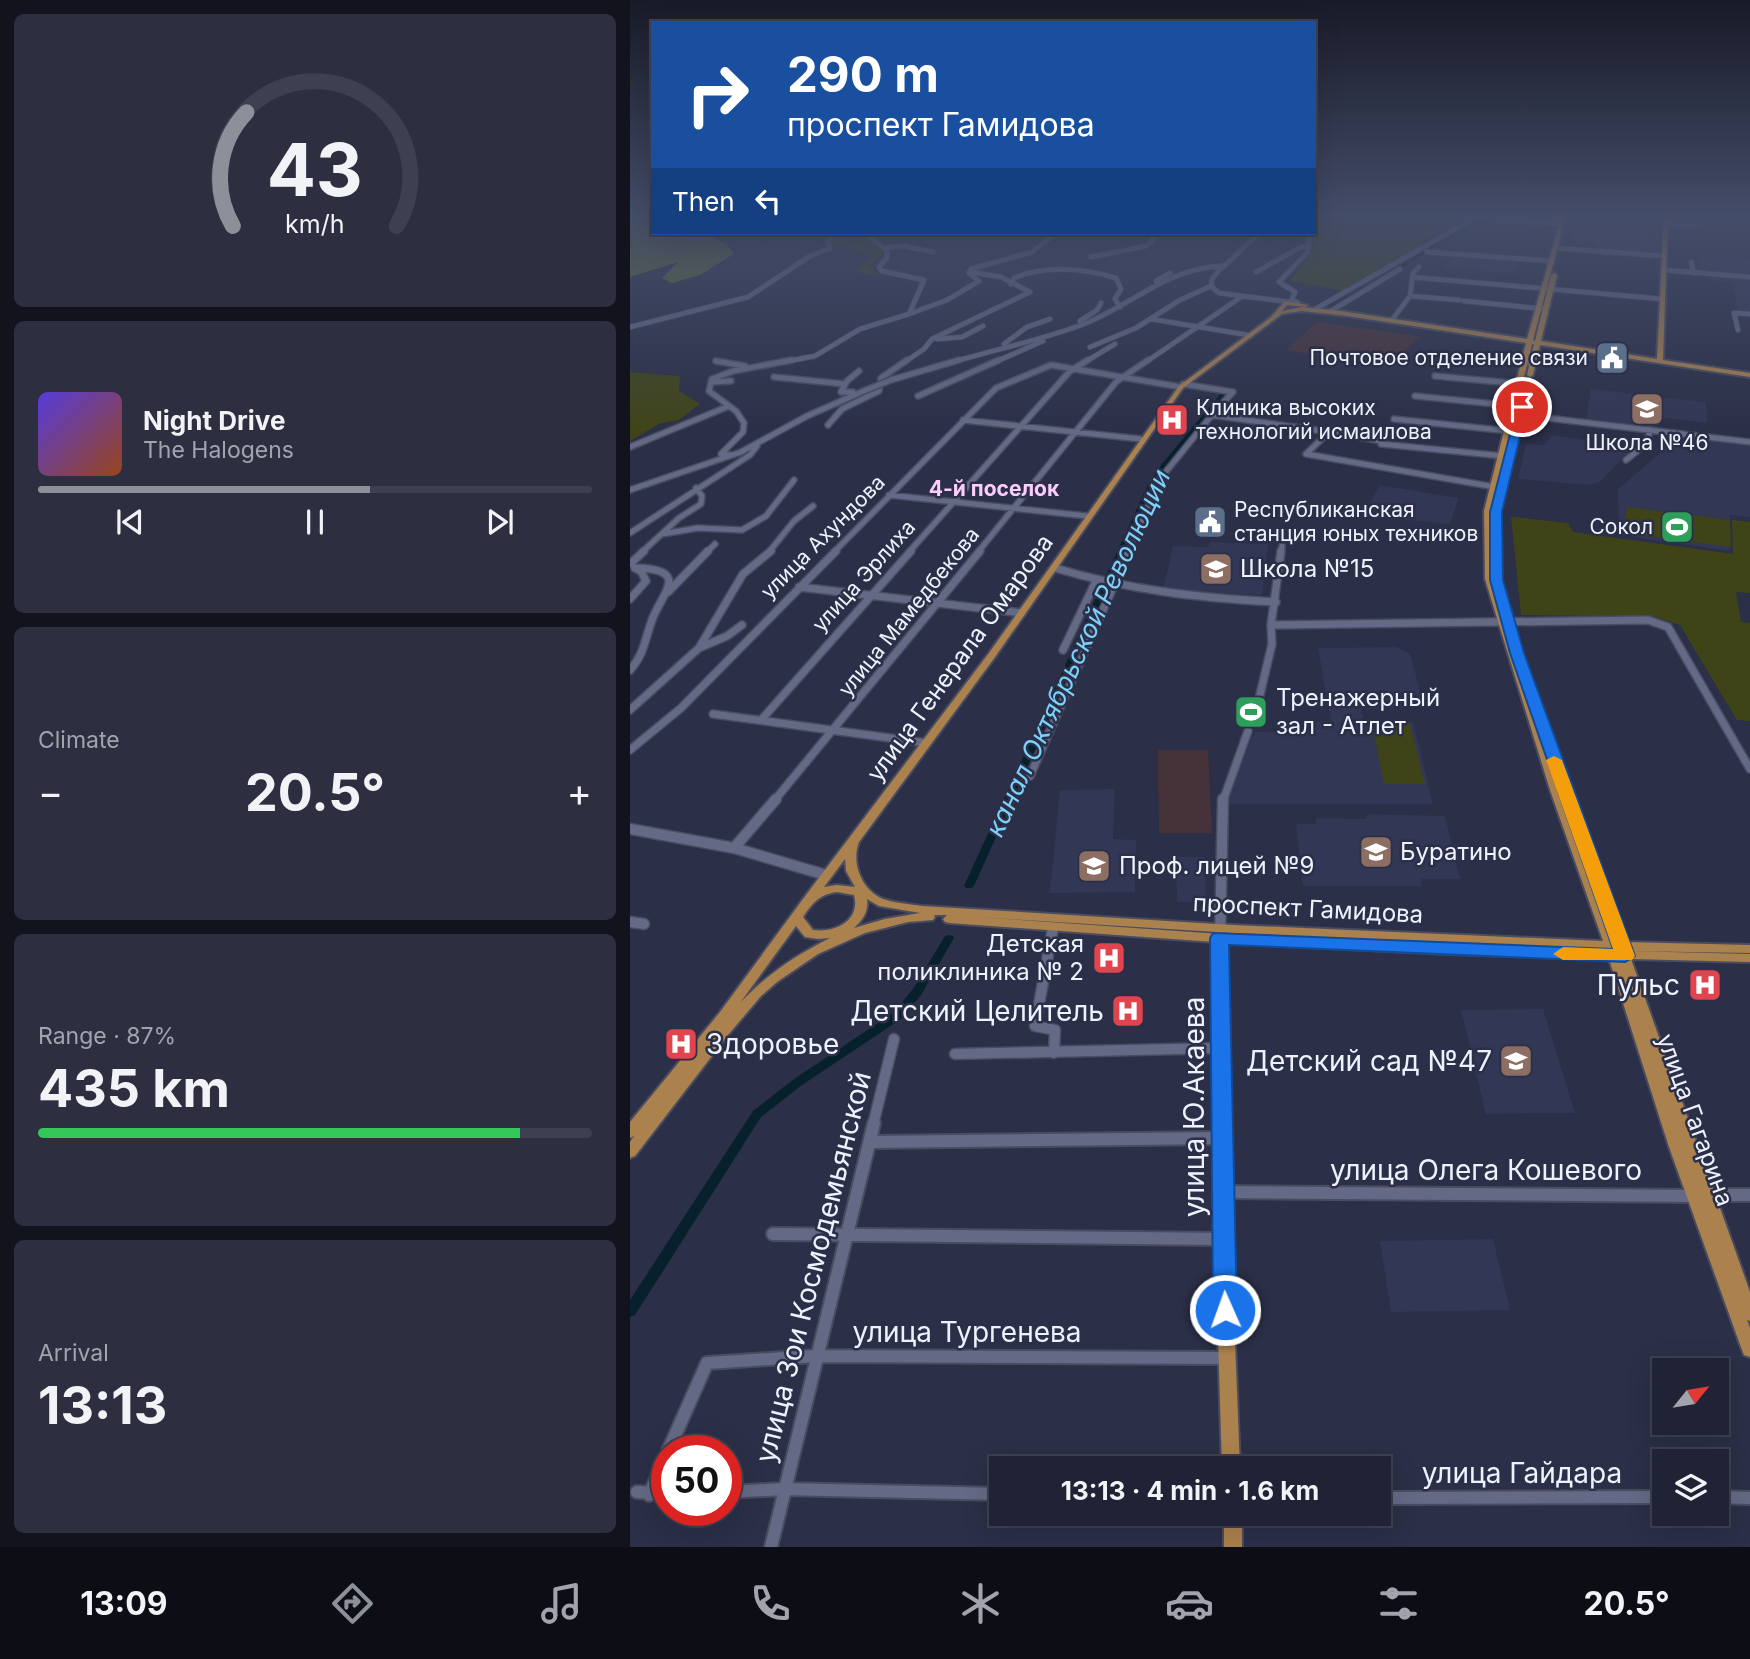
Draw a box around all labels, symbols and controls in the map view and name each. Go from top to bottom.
text: 290 m [787,45,939,104]
icon: right [672,49,763,140]
text: проспект Гамидова [787,105,1095,144]
text: 43 [267,126,363,215]
icon: left [749,182,787,220]
text: Then [672,186,735,217]
text: km/h [285,209,345,239]
public building icon: Почтовое отделение связи [1593,339,1631,377]
place label: Почтовое отделение связи [1309,345,1588,370]
pin [1492,377,1552,437]
icon: arrive [1503,388,1541,426]
school or university icon: Школа №46 [1628,390,1666,428]
place label: Клиника высоких технологий исмаилова [1196,395,1432,444]
hospital icon: Клиника высоких технологий исмаилова [1153,401,1191,439]
text: Night Drive [143,405,285,436]
place label: Школа №46 [1586,430,1708,455]
text: The Halogens [143,436,294,464]
water label: канал Октябрьской Революции [979,464,1176,841]
street label: улица Ахундова [755,469,890,604]
district label: 4-й поселок [929,476,1060,501]
place label: Республиканская станция юных техников [1234,497,1478,546]
icon: previous [111,503,149,541]
icon: pause [296,503,334,541]
icon: next [481,503,519,541]
public building icon: Республиканская станция юных техников [1191,503,1229,541]
sports icon: Сокол [1658,508,1696,546]
place label: Сокол [1589,514,1653,539]
street label: улица Эрлиха [807,515,920,637]
street label: улица Мамедбекова [833,522,984,701]
street label: улица Генерала Омарова [860,529,1059,787]
school or university icon: Школа №15 [1197,550,1235,588]
place label: Школа №15 [1240,554,1374,583]
place label: Тренажерный зал - Атлет [1276,683,1440,740]
sports icon: Тренажерный зал - Атлет [1232,693,1270,731]
text: Climate [38,726,120,754]
text: 20.5° [245,761,385,824]
text: − [38,769,63,815]
text: + [567,769,592,815]
school or university icon: Буратино [1357,833,1395,871]
place label: Буратино [1400,837,1512,866]
school or university icon: Проф. лицей №9 [1075,847,1113,885]
place label: Проф. лицей №9 [1119,851,1315,880]
street label: проспект Гамидова [1192,888,1424,929]
place label: Детская поликлиника № 2 [877,929,1084,986]
hospital icon: Детская поликлиника № 2 [1090,939,1128,977]
hospital icon: Пульс [1686,966,1724,1004]
place label: Пульс [1597,968,1680,1002]
hospital icon: Детский Целитель [1109,992,1147,1030]
place label: Детский Целитель [850,994,1104,1028]
street label: улица Ю.Акаева [1177,997,1211,1217]
text: Range · 87% [38,1022,176,1050]
hospital icon: Здоровье [662,1025,700,1063]
place label: Здоровье [706,1027,839,1061]
street label: улица Гагарина [1651,1030,1740,1210]
school or university icon: Детский сад №47 [1497,1042,1535,1080]
place label: Детский сад №47 [1246,1044,1492,1078]
text: 435 km [38,1057,230,1120]
street label: улица Зои Космодемьянской [748,1068,878,1466]
street label: улица Олега Кошевого [1330,1153,1642,1187]
position arrow [1188,1273,1262,1347]
street label: улица Тургенева [852,1315,1082,1349]
text: Arrival [38,1339,109,1367]
north arrow [1652,1358,1729,1435]
map controls [1652,1358,1729,1526]
text: 13:13 [38,1374,167,1437]
speed limit sign: 50 [651,1435,742,1526]
button: layers [1652,1449,1729,1526]
street label: улица Гайдара [1422,1456,1622,1490]
text: 13:13 · 4 min · 1.6 km [1061,1475,1319,1506]
icon: directions [328,1579,377,1628]
icon: music [537,1579,586,1628]
icon: phone [746,1579,795,1628]
icon: climate [956,1579,1005,1628]
icon: car [1165,1579,1214,1628]
icon: filters [1374,1579,1423,1628]
text: 13:09 [80,1584,168,1623]
text: 20.5° [1583,1584,1670,1623]

